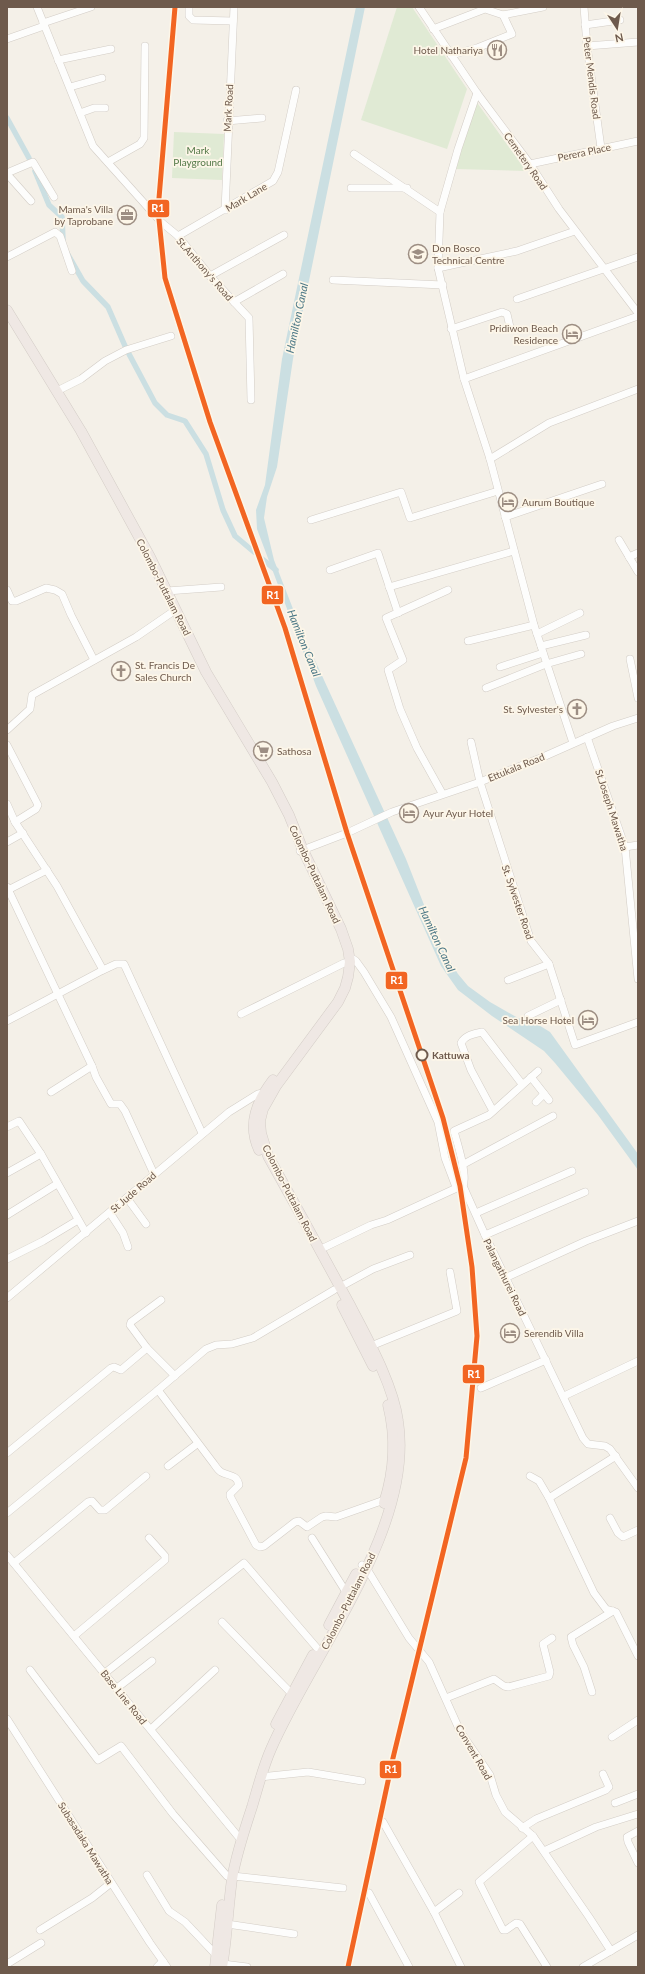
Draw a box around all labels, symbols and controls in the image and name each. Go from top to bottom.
north arrow [597,8,637,48]
text: N [614,31,625,46]
street label: Peter Mendis Road [581,36,603,120]
restaurant icon: Hotel Nathariya [486,39,508,61]
place label: Hotel Nathariya [414,44,483,56]
street label: Mark Road [221,84,235,132]
street label: Cemetery Road [502,130,550,192]
street label: Perera Place [556,141,612,163]
park label: Mark Playground [173,144,223,168]
street label: Mark Lane [223,180,269,214]
line badge: R1 [147,199,170,218]
text: R1 [151,201,165,214]
place label: Mama's Villa by Taprobane [54,203,113,227]
office icon: Mama's Villa by Taprobane [116,204,138,226]
street label: St.Anthony's Road [174,235,236,303]
place label: Don Bosco Technical Centre [432,242,505,266]
school or university icon: Don Bosco Technical Centre [407,243,429,265]
water label: Hamilton Canal [283,281,310,354]
place label: Pridiwon Beach Residence [489,322,558,346]
hotel icon: Pridiwon Beach Residence [561,323,583,345]
hotel icon: Aurum Boutique [497,491,519,513]
place label: Aurum Boutique [522,496,594,508]
street label: Colombo-Puttalam Road [134,537,194,637]
line badge: R1 [261,585,284,605]
text: R1 [266,588,280,601]
water label: Hamilton Canal [285,607,324,679]
place label: St. Francis De Sales Church [135,659,195,683]
church icon: St. Francis De Sales Church [110,660,132,682]
church icon: St. Sylvester's [566,698,588,720]
place label: St. Sylvester's [503,703,563,715]
supermarket icon: Sathosa [252,740,274,762]
place label: Sathosa [277,745,311,757]
street label: Ettukala Road [486,750,546,784]
street label: St.Joseph Mawatha [593,768,631,852]
hotel icon: Ayur Ayur Hotel [398,802,420,824]
place label: Ayur Ayur Hotel [423,807,493,819]
street label: Colombo-Puttalam Road [287,823,343,925]
street label: St. Sylvester Road [500,863,536,941]
water label: Hamilton Canal [417,904,459,974]
line badge: R1 [385,971,408,990]
text: R1 [390,973,404,986]
hotel icon: Sea Horse Hotel [577,1009,599,1031]
place label: Sea Horse Hotel [503,1014,574,1026]
marker: Kattuwa [415,1048,429,1062]
place label: Kattuwa [432,1049,470,1061]
street label: Colombo-Puttalam Road [260,1143,320,1243]
street label: St Jude Road [108,1169,158,1215]
street label: Palangathurei Road [481,1236,529,1318]
hotel icon: Serendib Villa [499,1322,521,1344]
place label: Serendib Villa [524,1327,584,1339]
line badge: R1 [462,1364,485,1384]
text: R1 [467,1367,481,1380]
street label: Colombo-Puttalam Road [318,1551,378,1651]
street label: Base Line Road [98,1667,150,1727]
street label: Convent Road [453,1722,495,1782]
line badge: R1 [379,1760,402,1779]
text: R1 [384,1762,398,1775]
street label: Subasadaka Mawatha [56,1800,116,1886]

